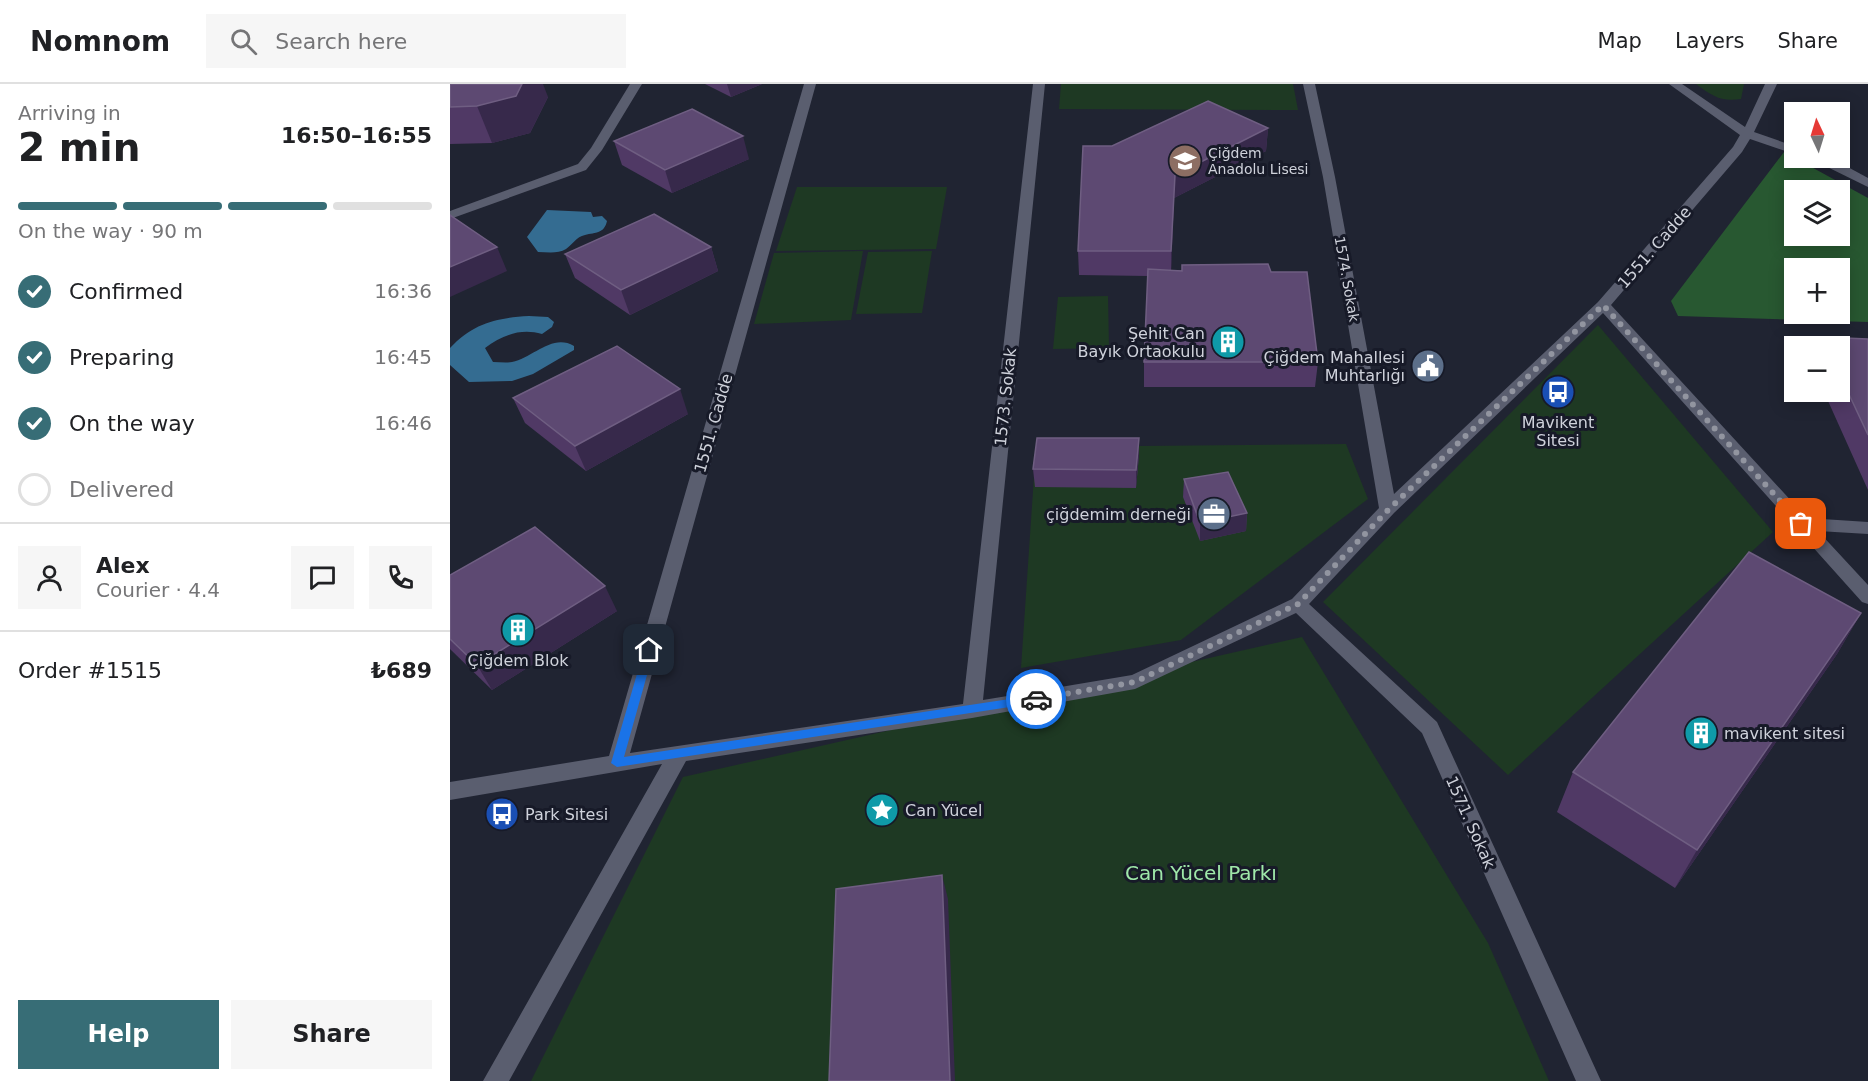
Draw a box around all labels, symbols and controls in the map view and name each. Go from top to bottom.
search box [206,14,626,68]
text: Nomnom [30,25,170,58]
icon: search [227,25,260,58]
text: Search here [275,29,407,54]
text: Map [1598,29,1642,53]
text: Layers [1675,29,1744,53]
text: Share [1777,29,1838,53]
text: Arriving in [18,101,121,125]
north arrow [1784,102,1850,168]
map controls [1784,102,1850,402]
text: 16:50–16:55 [281,123,432,148]
text: 2 min [18,125,140,170]
school or university icon: Çiğdem Anadolu Lisesi [1167,143,1203,179]
place label: Çiğdem Anadolu Lisesi [1208,145,1308,177]
button: layers [1784,180,1850,246]
street label: 1551. Cadde [1614,203,1695,292]
text: On the way · 90 m [18,219,203,243]
street label: 1574. Sokak [1332,235,1363,324]
button: + [1784,258,1850,324]
icon: check [18,275,51,308]
text: Confirmed [69,279,183,304]
text: 16:36 [374,279,432,303]
place label: Şehit Can Bayık Ortaokulu [1077,324,1205,361]
building icon: Şehit Can Bayık Ortaokulu [1210,324,1246,360]
button: − [1784,336,1850,402]
icon: check [18,341,51,374]
text: Preparing [69,345,175,370]
text: 16:45 [374,345,432,369]
street label: 1573. Sokak [991,346,1020,447]
place label: Çiğdem Mahallesi Muhtarlığı [1263,348,1405,385]
public building icon: Çiğdem Mahallesi Muhtarlığı [1410,348,1446,384]
street label: 1551. Cadde [690,371,737,475]
bus stop icon: Mavikent Sitesi [1540,374,1576,410]
icon: check [18,407,51,440]
text: On the way [69,411,195,436]
text: 16:46 [374,411,432,435]
place label: Mavikent Sitesi [1522,413,1594,450]
text: Delivered [69,477,174,502]
office icon: çiğdemim derneği [1196,496,1232,532]
pin [1775,498,1826,549]
place label: çiğdemim derneği [1046,505,1191,524]
icon: bag [1784,507,1817,540]
button: person [18,546,81,609]
button: chat [291,546,354,609]
button: phone [369,546,432,609]
text: Alex [96,553,150,578]
text: Courier · 4.4 [96,578,220,602]
building icon: Çiğdem Blok [500,612,536,648]
pin [623,624,674,675]
icon: home [632,633,665,666]
place label: Çiğdem Blok [468,651,569,670]
text: Order #1515 [18,658,162,683]
text: ₺689 [371,658,432,683]
courier [1006,669,1066,729]
icon: car [1020,683,1053,716]
building icon: mavikent sitesi [1683,715,1719,751]
place label: mavikent sitesi [1724,724,1845,743]
street label: 1571. Sokak [1442,773,1500,872]
place icon: Can Yücel [864,792,900,828]
bus stop icon: Park Sitesi [484,796,520,832]
place label: Can Yücel [905,801,982,820]
place label: Park Sitesi [525,805,608,824]
park label: Can Yücel Parkı [1125,861,1277,885]
button: Help [18,1000,219,1069]
button: Share [231,1000,432,1069]

